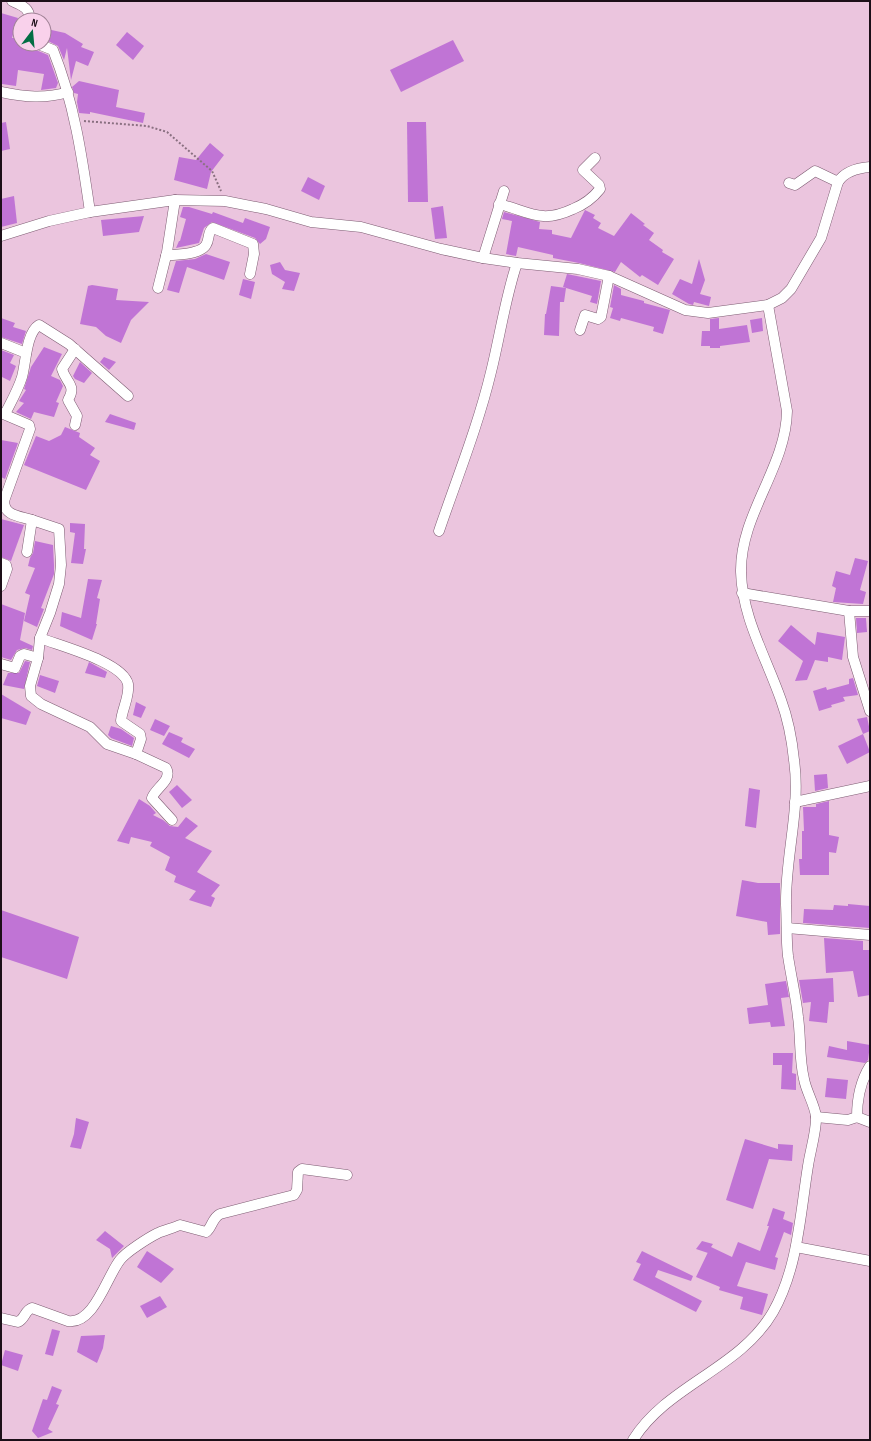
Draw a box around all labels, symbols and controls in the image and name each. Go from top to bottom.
north arrow [12,12,52,52]
text: N [30,16,39,30]

